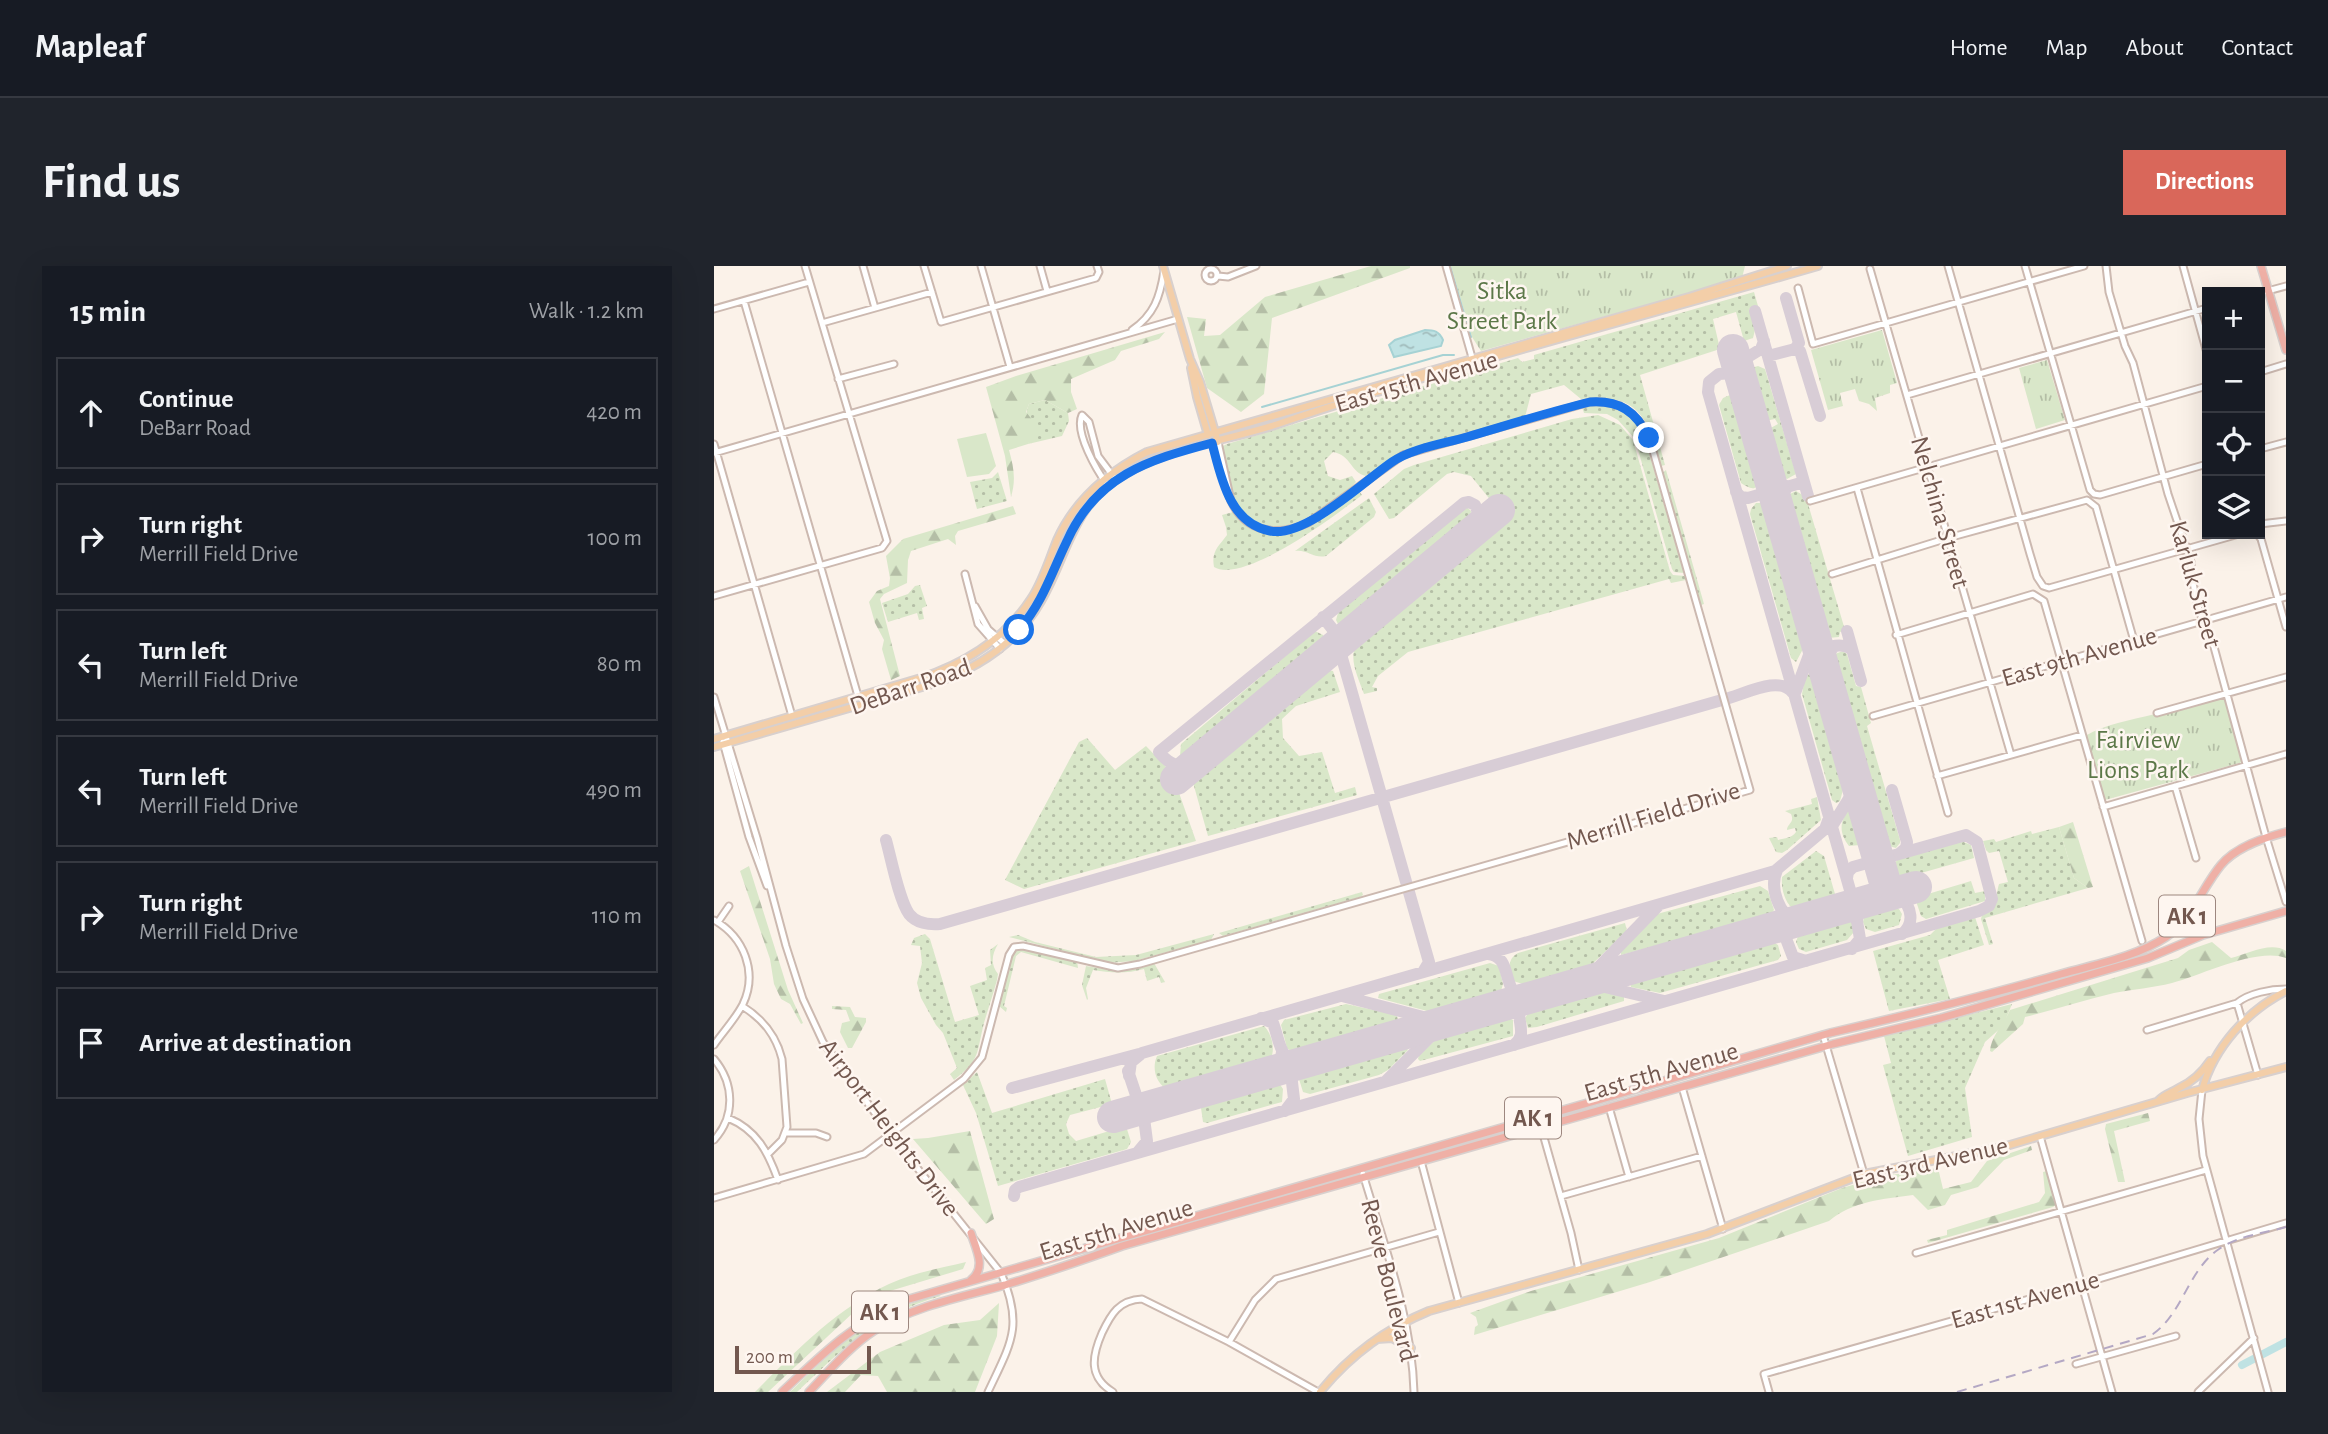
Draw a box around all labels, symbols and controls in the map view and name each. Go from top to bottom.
text: Mapleaf [35,31,145,64]
text: Home [1950,36,2008,60]
text: Map [2046,36,2088,60]
text: About [2126,36,2183,60]
text: Contact [2221,36,2293,60]
button: Directions [2123,150,2286,215]
text: Find us [42,158,181,207]
park label: Sitka Street Park [1447,278,1557,334]
map controls [2202,287,2265,539]
button: + [2202,287,2265,350]
text: 15 min [70,297,146,327]
text: Walk · 1.2 km [529,300,644,323]
street label: East 15th Avenue [1332,346,1501,418]
button: − [2202,350,2265,413]
text: Continue [139,386,234,412]
icon: ahead [72,394,110,432]
text: 420 m [586,401,642,424]
button: locate [2202,413,2265,476]
text: DeBarr Road [139,417,251,440]
route end [1633,422,1664,453]
street label: Nelchina Street [1906,434,1974,591]
button: layers [2202,476,2265,539]
text: Turn right [139,512,242,538]
street label: Karluk Street [2164,518,2226,651]
icon: right [72,520,110,558]
text: 100 m [588,527,642,550]
text: Merrill Field Drive [139,543,298,566]
route start [1003,614,1034,645]
street label: East 9th Avenue [1999,622,2160,692]
text: Turn left [139,638,227,664]
icon: left [72,646,110,684]
text: 80 m [597,653,642,676]
street label: DeBarr Road [846,654,974,720]
text: Merrill Field Drive [139,669,298,692]
park label: Fairview Lions Park [2087,727,2189,783]
text: Turn left [139,764,227,790]
icon: left [72,772,110,810]
street label: Merrill Field Drive [1563,777,1743,855]
text: 490 m [586,779,642,802]
text: Merrill Field Drive [139,795,298,818]
text: Turn right [139,890,242,916]
road number: AK 1 [2159,896,2215,936]
icon: right [72,898,110,936]
text: 110 m [592,905,642,928]
text: Merrill Field Drive [139,921,298,944]
icon: arrive [72,1024,110,1062]
text: Arrive at destination [139,1030,352,1056]
street label: Airport Heights Drive [814,1034,964,1221]
street label: East 5th Avenue [1581,1038,1741,1106]
road number: AK 1 [1505,1098,1561,1138]
street label: East 3rd Avenue [1850,1132,2011,1194]
street label: East 5th Avenue [1036,1194,1196,1266]
street label: Reeve Boulevard [1356,1196,1422,1364]
street label: East 1st Avenue [1948,1266,2102,1334]
road number: AK 1 [852,1292,908,1332]
scale bar [735,1343,872,1375]
text: 200 m [746,1348,793,1367]

